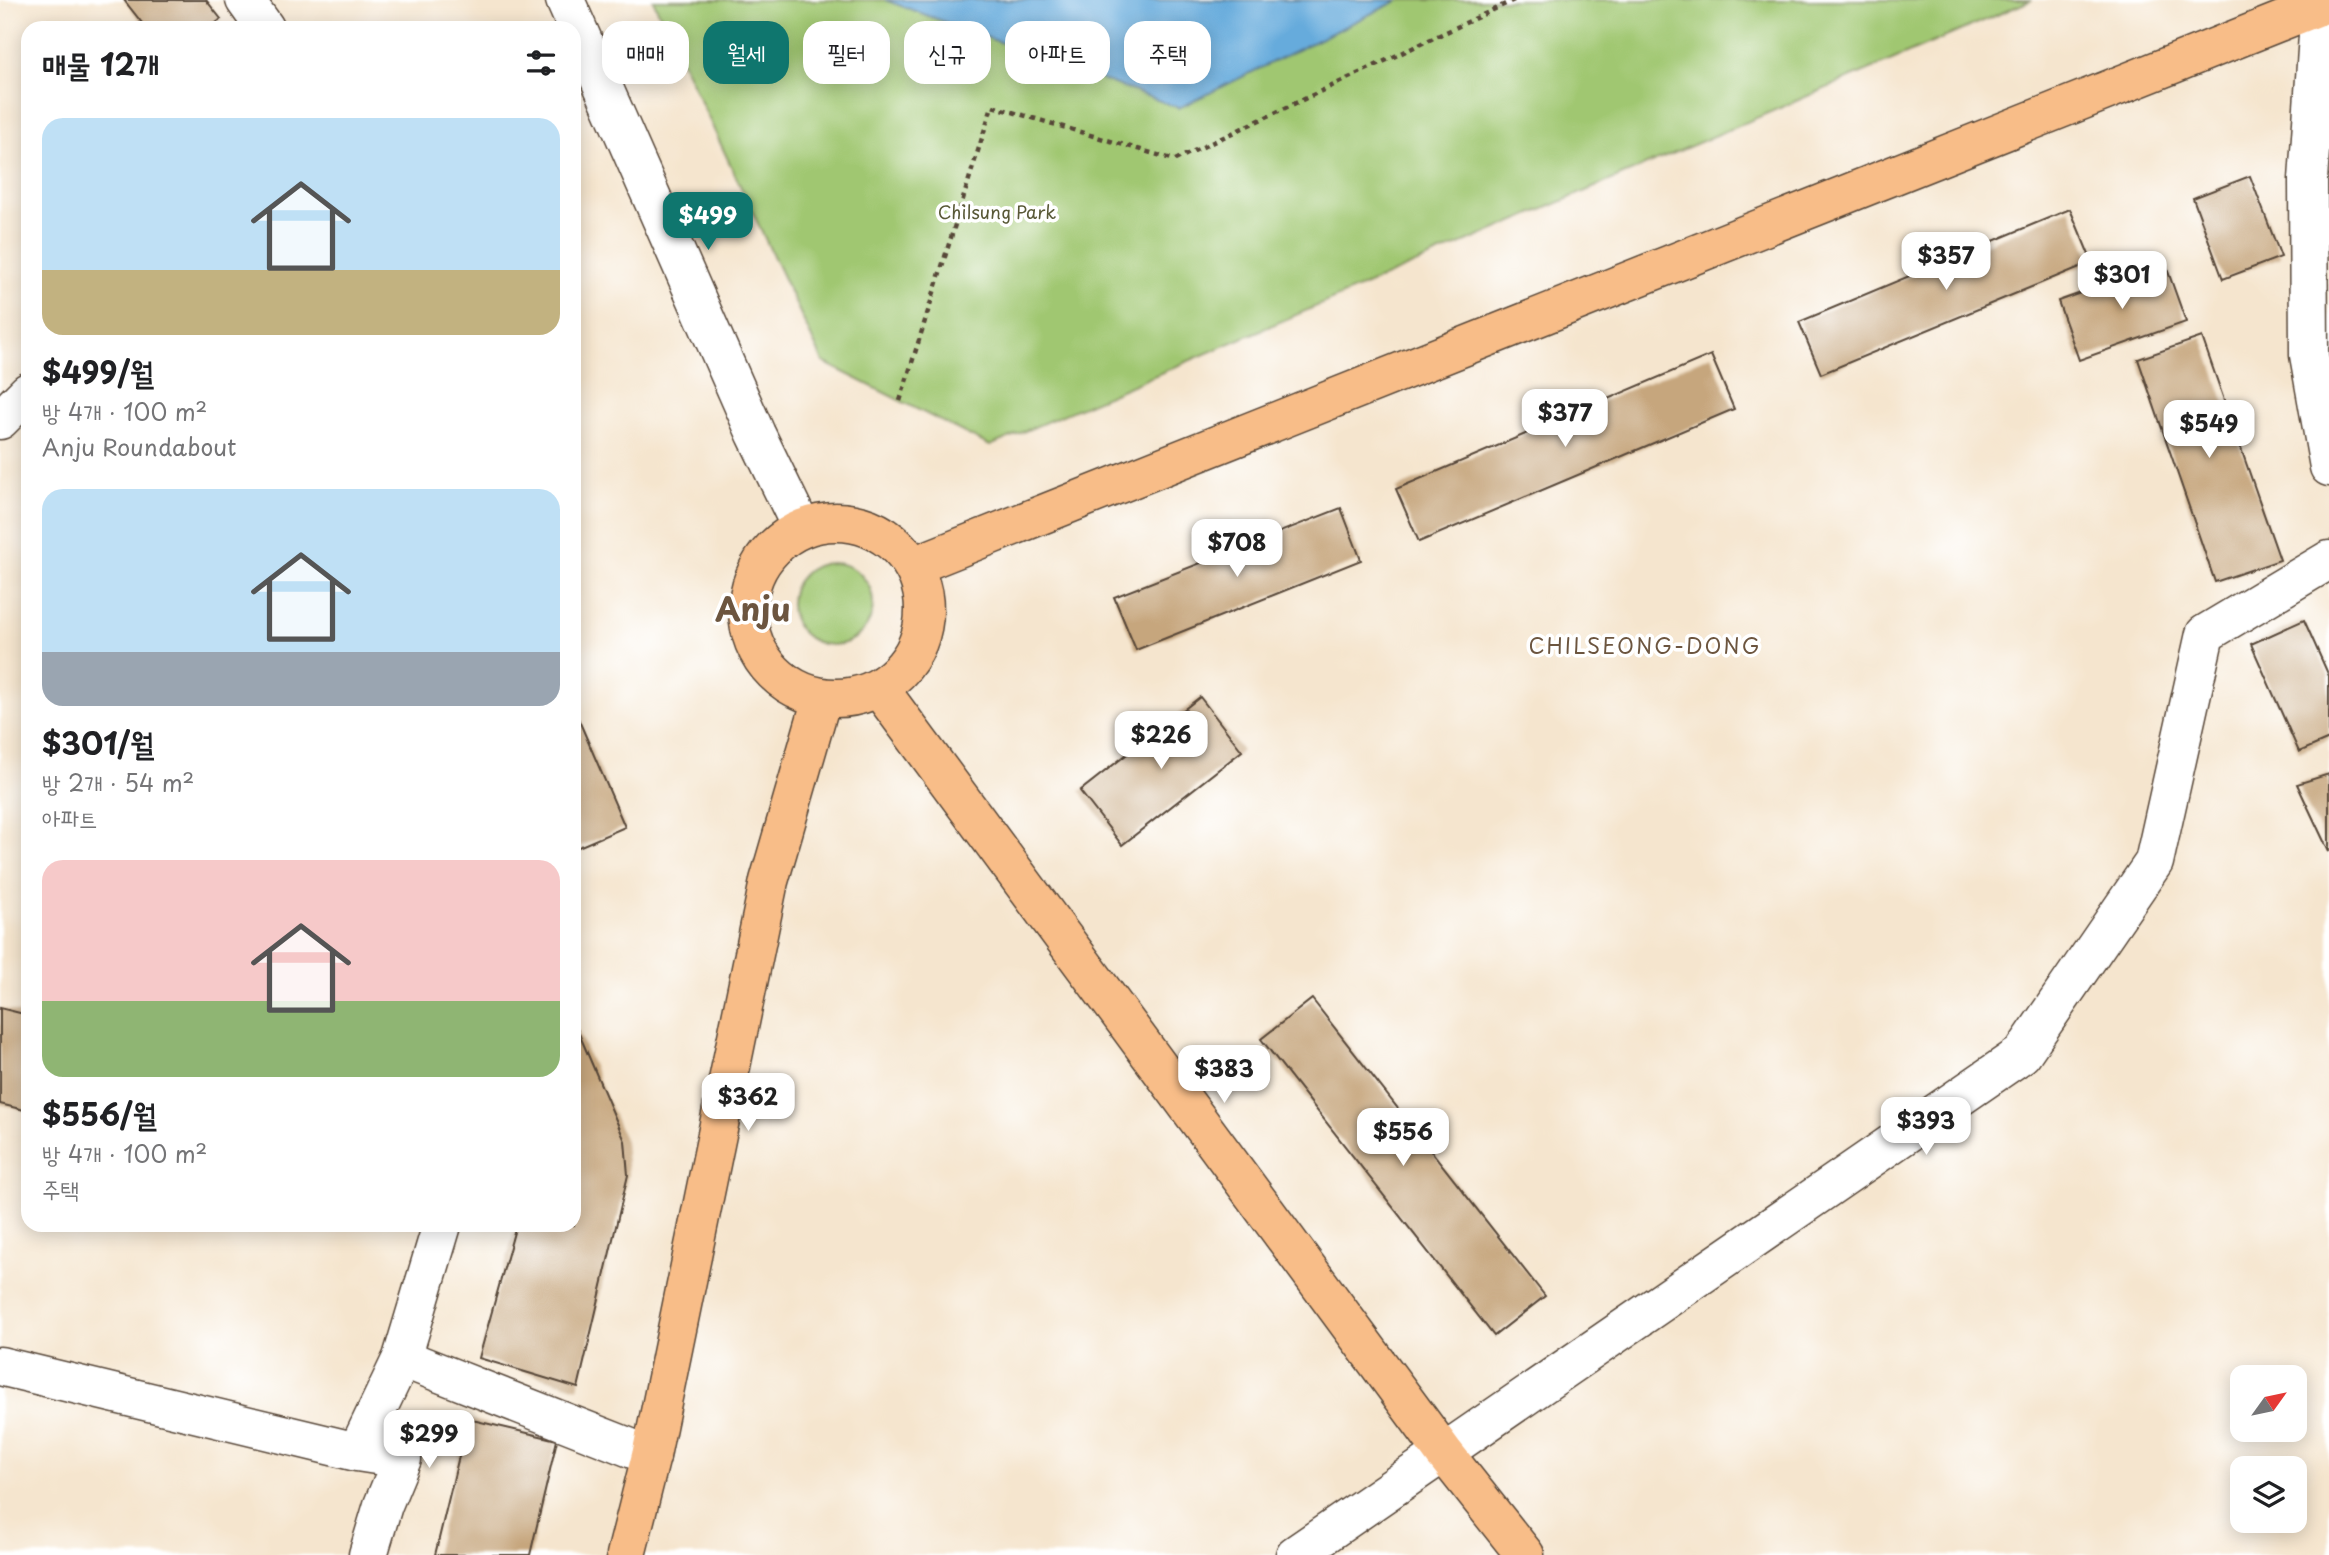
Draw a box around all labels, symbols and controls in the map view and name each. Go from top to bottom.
chip: 매매 [602,21,689,84]
chip: 월세 [703,21,789,84]
chip: 필터 [803,21,890,84]
chip: 신규 [904,21,991,84]
chip: 아파트 [1005,21,1110,84]
chip: 주택 [1124,21,1211,84]
text: 매물 12개 [42,41,159,86]
icon: filters [522,44,560,82]
icon: home [238,163,364,289]
pin: $499 [667,192,749,252]
text: $499 [679,197,737,232]
park label: Chilsung Park [938,198,1056,225]
pin: $357 [1905,232,1987,292]
text: $357 [1918,237,1974,272]
pin: $301 [2081,252,2163,311]
text: $301 [2094,256,2150,291]
text: $499/월 [42,349,154,394]
pin: $377 [1524,390,1606,449]
text: 방 4개 · 100 m² [42,394,207,429]
text: $377 [1538,394,1592,429]
pin: $549 [2168,400,2250,460]
text: $549 [2180,405,2238,440]
text: Anju Roundabout [42,429,236,464]
pin: $708 [1196,520,1278,579]
text: $708 [1207,524,1267,559]
icon: home [238,534,364,660]
district label: Anju [715,584,791,632]
district label: CHILSEONG-DONG [1529,629,1761,661]
pin: $226 [1120,712,1202,771]
text: $226 [1131,716,1191,751]
text: $301/월 [42,720,154,765]
text: 방 2개 · 54 m² [42,765,194,800]
text: 아파트 [42,800,98,835]
icon: home [238,905,364,1031]
pin: $383 [1183,1046,1265,1105]
text: $383 [1194,1050,1254,1085]
pin: $362 [707,1074,789,1133]
text: $362 [718,1078,778,1113]
text: $556/월 [42,1091,157,1136]
pin: $393 [1885,1098,1967,1157]
text: $393 [1897,1102,1955,1137]
pin: $556 [1362,1108,1444,1168]
text: $556 [1373,1113,1433,1148]
text: 방 4개 · 100 m² [42,1136,207,1171]
text: 주택 [42,1171,79,1206]
north arrow [2230,1365,2306,1442]
map controls [2230,1365,2307,1533]
pin: $299 [388,1410,470,1470]
text: $299 [400,1415,458,1450]
button: layers [2230,1456,2307,1533]

